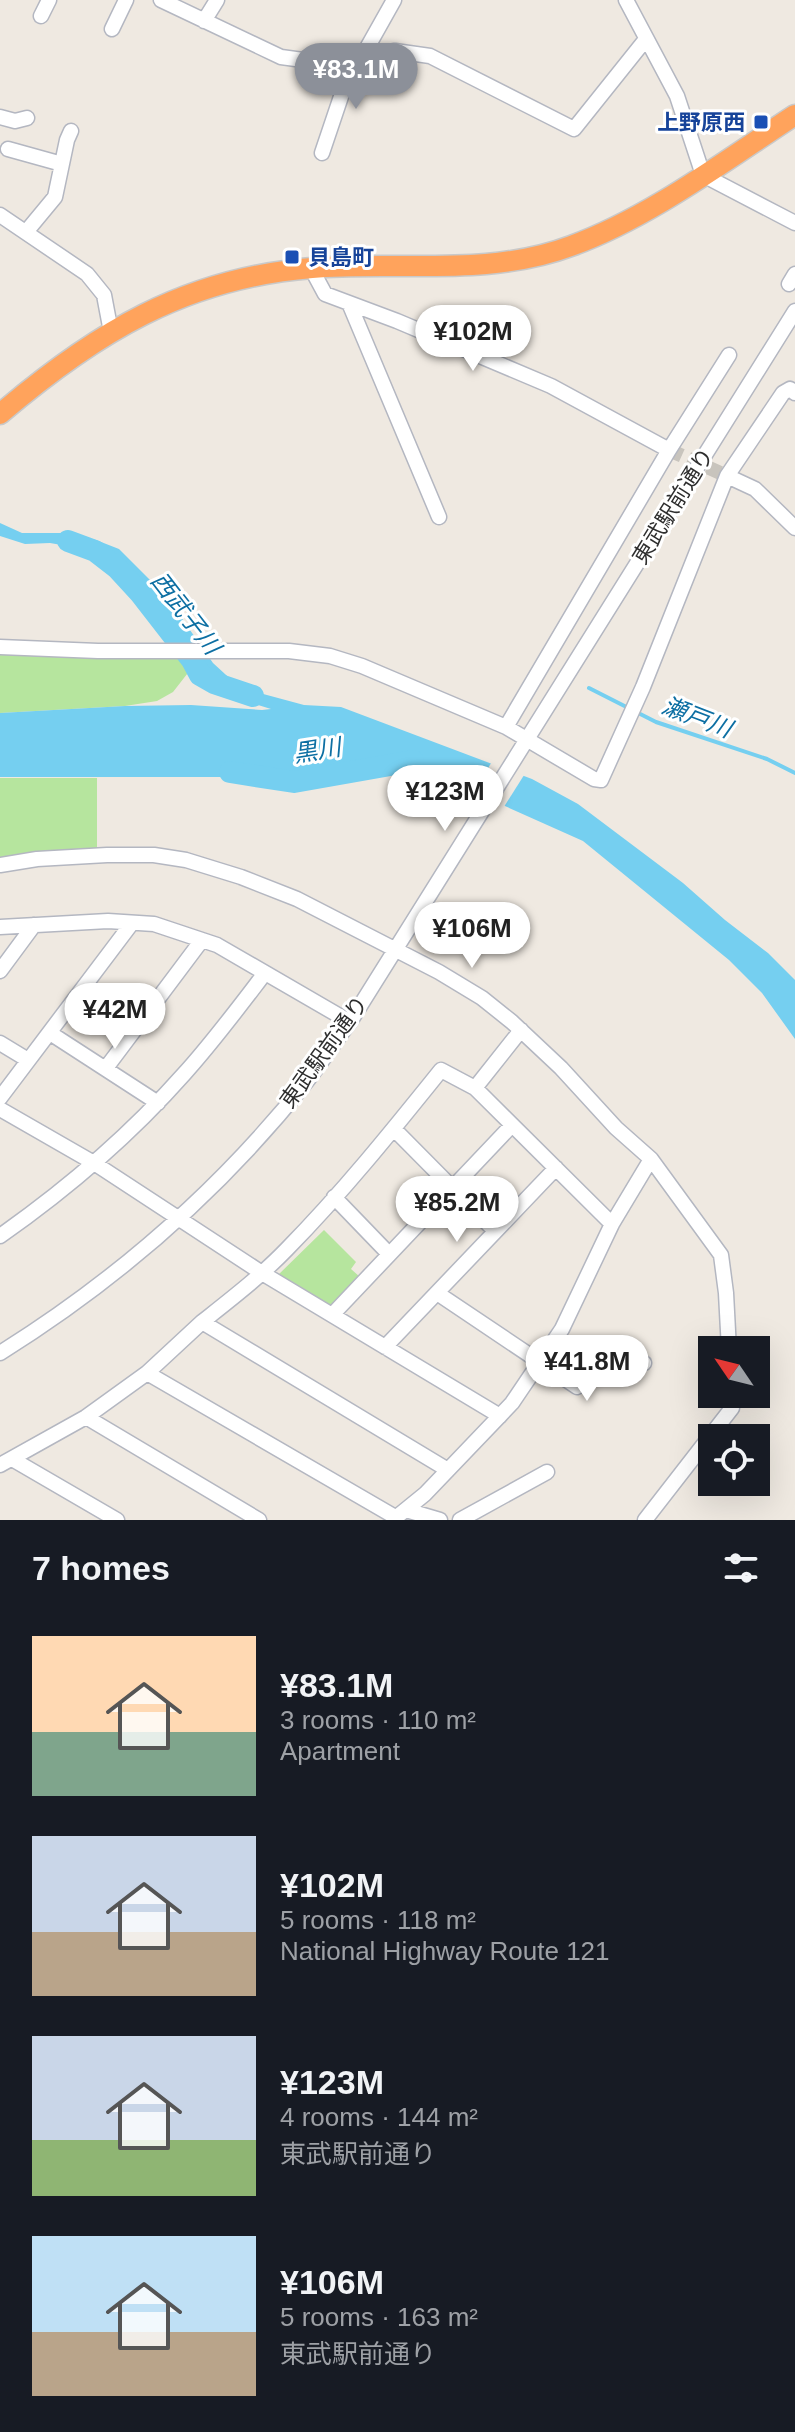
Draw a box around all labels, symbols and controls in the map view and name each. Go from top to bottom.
pin: ¥83.1M [291,43,421,111]
text: ¥83.1M [313,54,399,84]
place label: 上野原西 [657,110,745,135]
marker: 上野原西 [752,113,770,131]
place label: 貝島町 [308,245,374,270]
marker: 貝島町 [283,248,301,266]
pin: ¥102M [417,305,529,373]
text: ¥102M [433,316,513,346]
street label: 東武駅前通り [627,443,719,569]
water label: 西武子川 [146,567,228,661]
water label: 瀬戸川 [659,691,738,744]
water label: 黒川 [291,732,346,767]
pin: ¥123M [389,765,501,833]
text: ¥123M [405,776,485,806]
pin: ¥106M [416,902,528,970]
text: ¥106M [432,913,512,943]
pin: ¥42M [68,983,162,1051]
street label: 東武駅前通り [275,991,373,1113]
text: ¥42M [82,994,148,1024]
pin: ¥85.2M [392,1176,522,1244]
text: ¥85.2M [414,1187,500,1217]
pin: ¥41.8M [522,1335,652,1403]
north arrow [698,1336,770,1408]
map controls [698,1336,770,1496]
text: ¥41.8M [544,1346,630,1376]
button: locate [698,1424,770,1496]
icon: filters [719,1546,763,1590]
text: 7 homes [32,1549,170,1587]
text: ¥83.1M [280,1666,393,1704]
icon: home [96,1668,192,1764]
text: 3 rooms · 110 m² [280,1705,476,1735]
text: Apartment [280,1736,400,1766]
text: ¥102M [280,1866,384,1904]
icon: home [96,1868,192,1964]
text: 5 rooms · 118 m² [280,1905,476,1935]
text: National Highway Route 121 [280,1936,610,1966]
text: ¥123M [280,2063,384,2101]
icon: home [96,2068,192,2164]
text: 4 rooms · 144 m² [280,2102,478,2132]
text: 東武駅前通り [280,2139,436,2169]
text: ¥106M [280,2263,384,2301]
icon: home [96,2268,192,2364]
text: 5 rooms · 163 m² [280,2302,478,2332]
text: 東武駅前通り [280,2339,436,2369]

